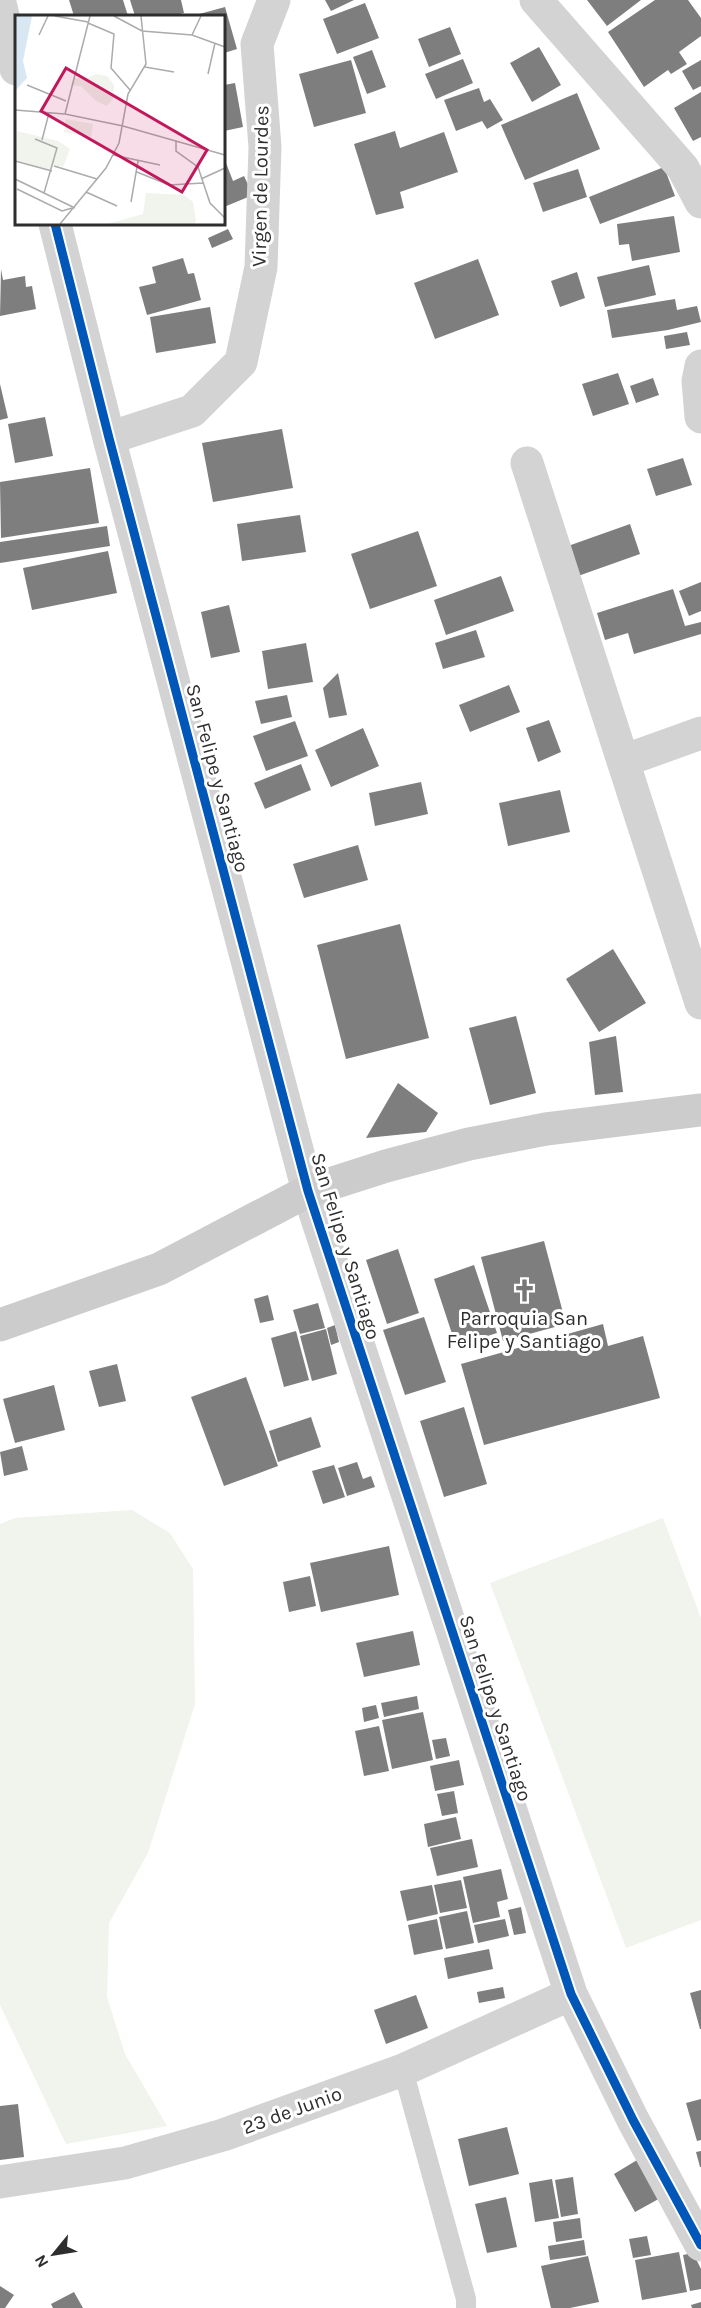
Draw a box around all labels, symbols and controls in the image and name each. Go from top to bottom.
inset map [15,15,225,225]
street label: Virgen de Lourdes [248,105,273,267]
street label: San Felipe y Santiago [181,681,254,875]
street label: San Felipe y Santiago [306,1150,385,1342]
church icon: Parroquia San Felipe y Santiago [511,1277,537,1303]
place label: Parroquia San Felipe y Santiago [447,1307,601,1353]
street label: San Felipe y Santiago [455,1612,536,1804]
street label: 23 de Junio [239,2082,345,2139]
north arrow [24,2224,84,2284]
text: N [30,2252,53,2271]

